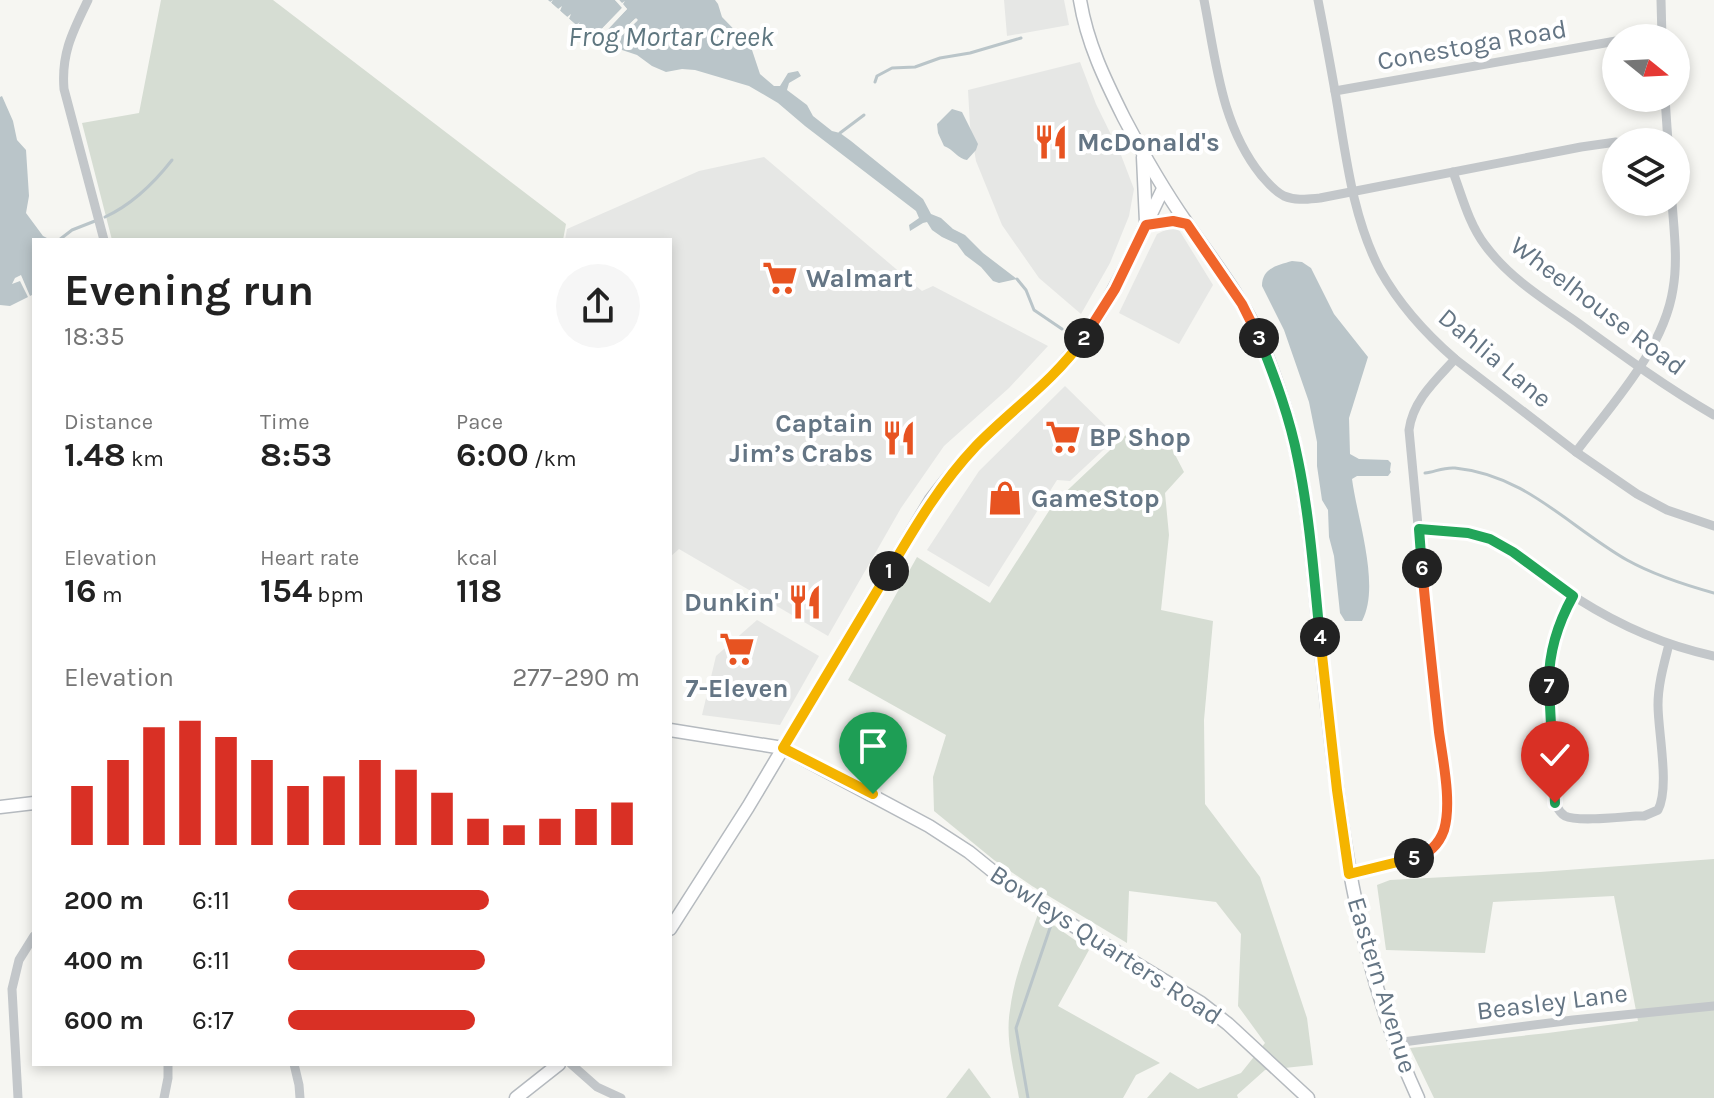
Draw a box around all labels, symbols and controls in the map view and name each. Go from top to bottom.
street label: Conestoga Road [1375,13,1569,77]
water label: Frog Mortar Creek [568,20,775,53]
north arrow [1602,24,1690,112]
map controls [1602,24,1690,216]
restaurant icon: McDonald's [1032,123,1070,161]
place label: McDonald's [1077,127,1220,158]
button: layers [1602,128,1690,216]
street label: Wheelhouse Road [1504,230,1692,382]
supermarket icon: Walmart [761,259,799,297]
place label: Walmart [806,263,913,294]
button: share [556,264,640,348]
text: Evening run [64,265,314,316]
street label: Dahlia Lane [1432,302,1558,414]
pin: 2 [1064,318,1104,358]
pin: 3 [1239,318,1279,358]
text: 18:35 [64,321,125,352]
text: 2 [1077,325,1091,351]
text: 3 [1252,325,1266,351]
place label: Captain Jim’s Crabs [729,408,873,469]
text: Distance [64,409,153,435]
text: Time [260,409,309,435]
text: Pace [456,409,503,435]
supermarket icon: BP Shop [1044,418,1082,456]
restaurant icon: Captain Jim’s Crabs [880,419,918,457]
place label: BP Shop [1089,422,1191,453]
text: 1.48 [64,435,126,475]
text: 8:53 [260,435,332,475]
text: 6:00 [456,435,529,475]
text: km [126,446,164,472]
text: /km [529,446,577,472]
shop icon: GameStop [986,479,1024,517]
place label: GameStop [1031,483,1160,514]
text: Elevation [64,545,157,571]
text: Heart rate [260,545,359,571]
text: kcal [456,545,498,571]
pin: 6 [1402,548,1442,588]
pin: 1 [869,551,909,591]
text: 6 [1415,555,1429,581]
text: 1 [885,558,893,584]
text: 16 [64,571,97,611]
text: 154 [260,571,312,611]
text: 118 [456,571,502,611]
text: m [97,582,123,608]
text: bpm [312,582,364,608]
restaurant icon: Dunkin' [786,583,824,621]
place label: Dunkin' [684,587,779,618]
pin: 4 [1300,617,1340,657]
text: 4 [1313,624,1327,650]
supermarket icon: 7-Eleven [718,630,756,668]
text: Elevation [64,662,174,693]
text: 277–290 m [512,662,640,693]
pin: 7 [1529,666,1569,706]
place label: 7-Eleven [685,673,789,704]
text: 7 [1544,673,1554,699]
pin [839,712,907,794]
pin [1521,721,1589,803]
icon: arrive [851,724,895,768]
icon: check [1533,733,1577,777]
pin: 5 [1394,838,1434,878]
text: 5 [1408,845,1420,871]
street label: Bowleys Quarters Road [984,858,1228,1032]
text: 200 m [64,885,144,916]
text: 6:11 [192,885,230,916]
street label: Eastern Avenue [1340,893,1424,1077]
text: 400 m [64,945,144,976]
text: 6:11 [192,945,230,976]
street label: Beasley Lane [1475,977,1629,1027]
text: 600 m [64,1005,144,1036]
text: 6:17 [192,1005,234,1036]

